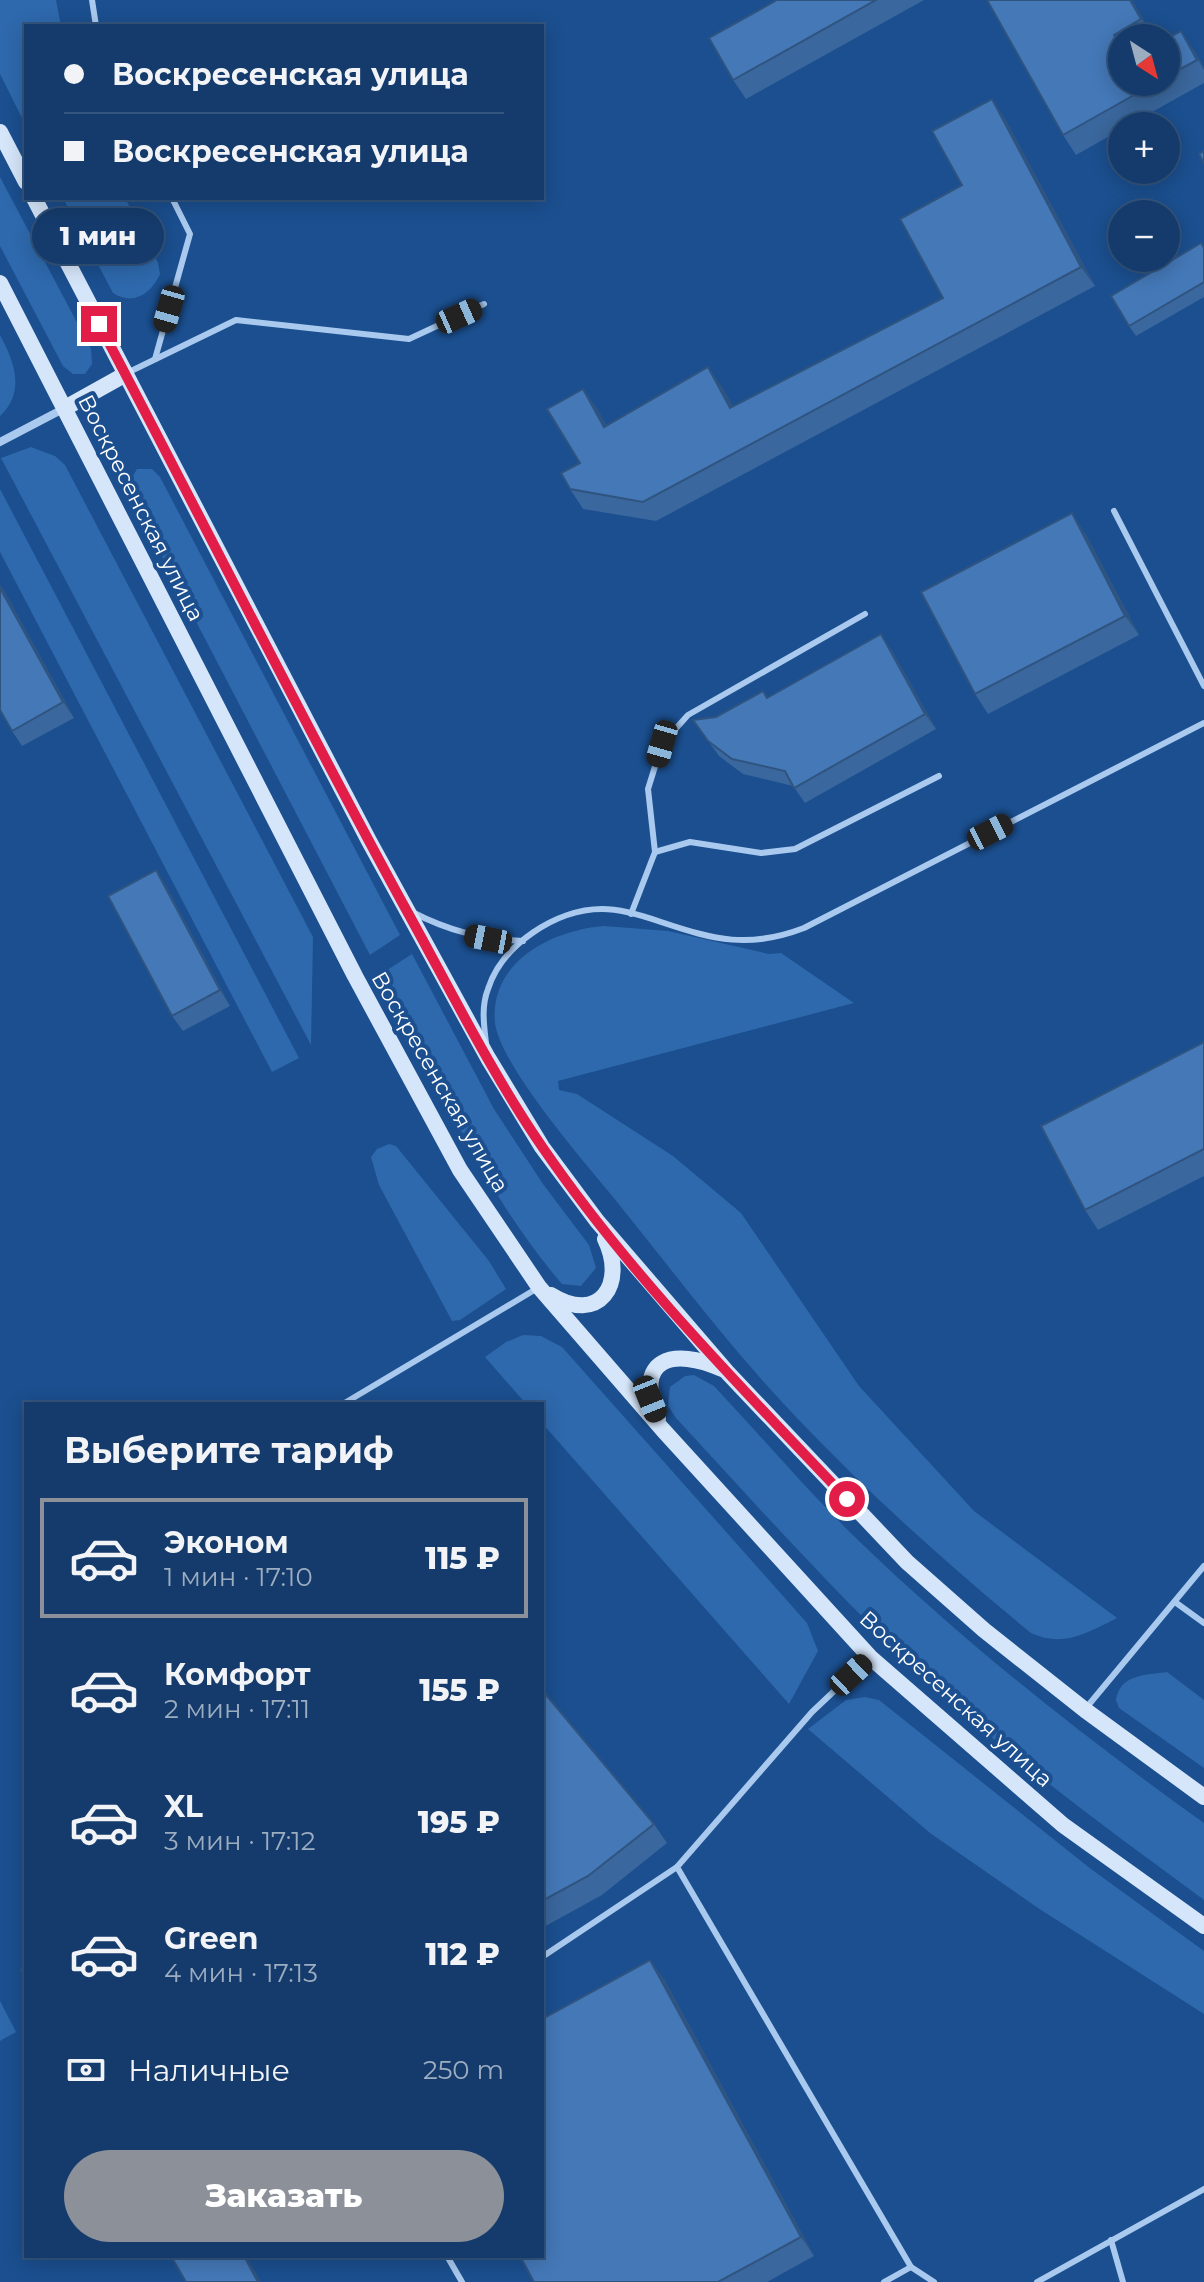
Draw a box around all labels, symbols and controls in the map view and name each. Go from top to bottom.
north arrow [1108,24,1180,96]
map controls [1108,24,1180,272]
text: Воскресенская улица [112,56,469,93]
button: + [1108,112,1180,184]
text: Воскресенская улица [112,133,469,170]
button: − [1108,200,1180,272]
callout: 1 мин [33,208,165,264]
text: 1 мин [60,220,136,252]
car [151,283,187,335]
car [432,295,486,337]
route end [81,306,117,342]
street label: Воскресенская улица [72,390,210,626]
car [644,718,680,770]
car [963,810,1017,854]
car [462,923,514,955]
street label: Воскресенская улица [366,967,514,1197]
car [630,1372,670,1426]
text: Выберите тариф [64,1428,394,1472]
route start [829,1481,865,1517]
icon: car [68,1522,140,1594]
text: Эконом [164,1524,289,1561]
text: 115 ₽ [425,1540,500,1577]
text: 1 мин · 17:10 [164,1561,313,1593]
street label: Воскресенская улица [854,1605,1058,1793]
car [825,1650,877,1700]
icon: car [68,1654,140,1726]
text: Комфорт [164,1656,311,1693]
text: 155 ₽ [419,1672,500,1709]
text: 2 мин · 17:11 [164,1693,310,1725]
icon: car [68,1786,140,1858]
text: XL [164,1788,203,1825]
text: 195 ₽ [418,1804,500,1841]
text: 3 мин · 17:12 [164,1825,315,1857]
icon: car [68,1918,140,1990]
text: Green [164,1920,258,1957]
text: 112 ₽ [425,1936,500,1973]
text: 4 мин · 17:13 [164,1957,318,1989]
icon: cash [64,2048,108,2092]
text: Наличные [128,2052,290,2089]
text: 250 m [423,2054,504,2086]
button: Заказать [64,2150,504,2242]

